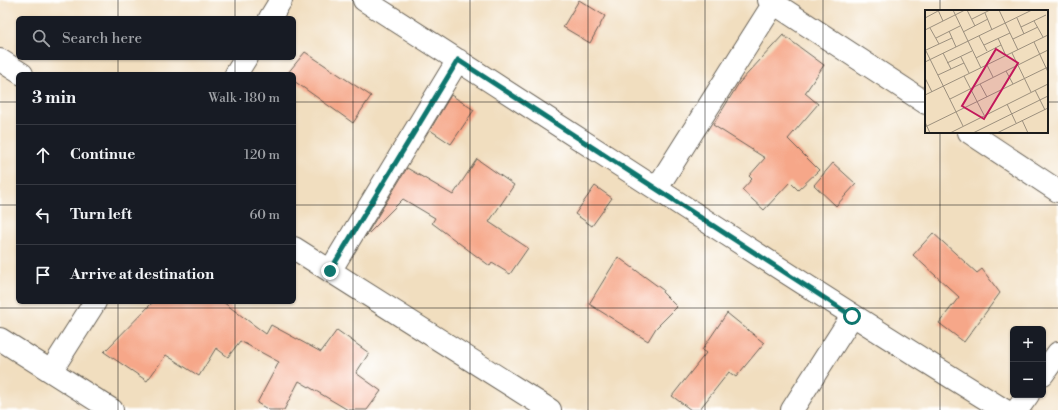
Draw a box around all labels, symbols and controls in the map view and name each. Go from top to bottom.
inset map [925,10,1048,133]
search box [16,16,296,60]
icon: search [30,27,52,49]
text: Search here [62,29,142,48]
text: 3 min [32,87,76,109]
text: Walk · 180 m [208,90,280,106]
icon: ahead [32,144,54,166]
text: Continue [70,145,135,164]
text: 120 m [244,147,280,163]
icon: left [32,204,54,226]
text: Turn left [70,205,132,224]
text: 60 m [249,207,280,223]
route end [321,262,339,280]
icon: arrive [32,264,54,286]
text: Arrive at destination [70,265,214,284]
route start [843,307,861,325]
map controls [1010,326,1046,398]
button: + [1010,326,1046,362]
button: − [1010,362,1046,398]

